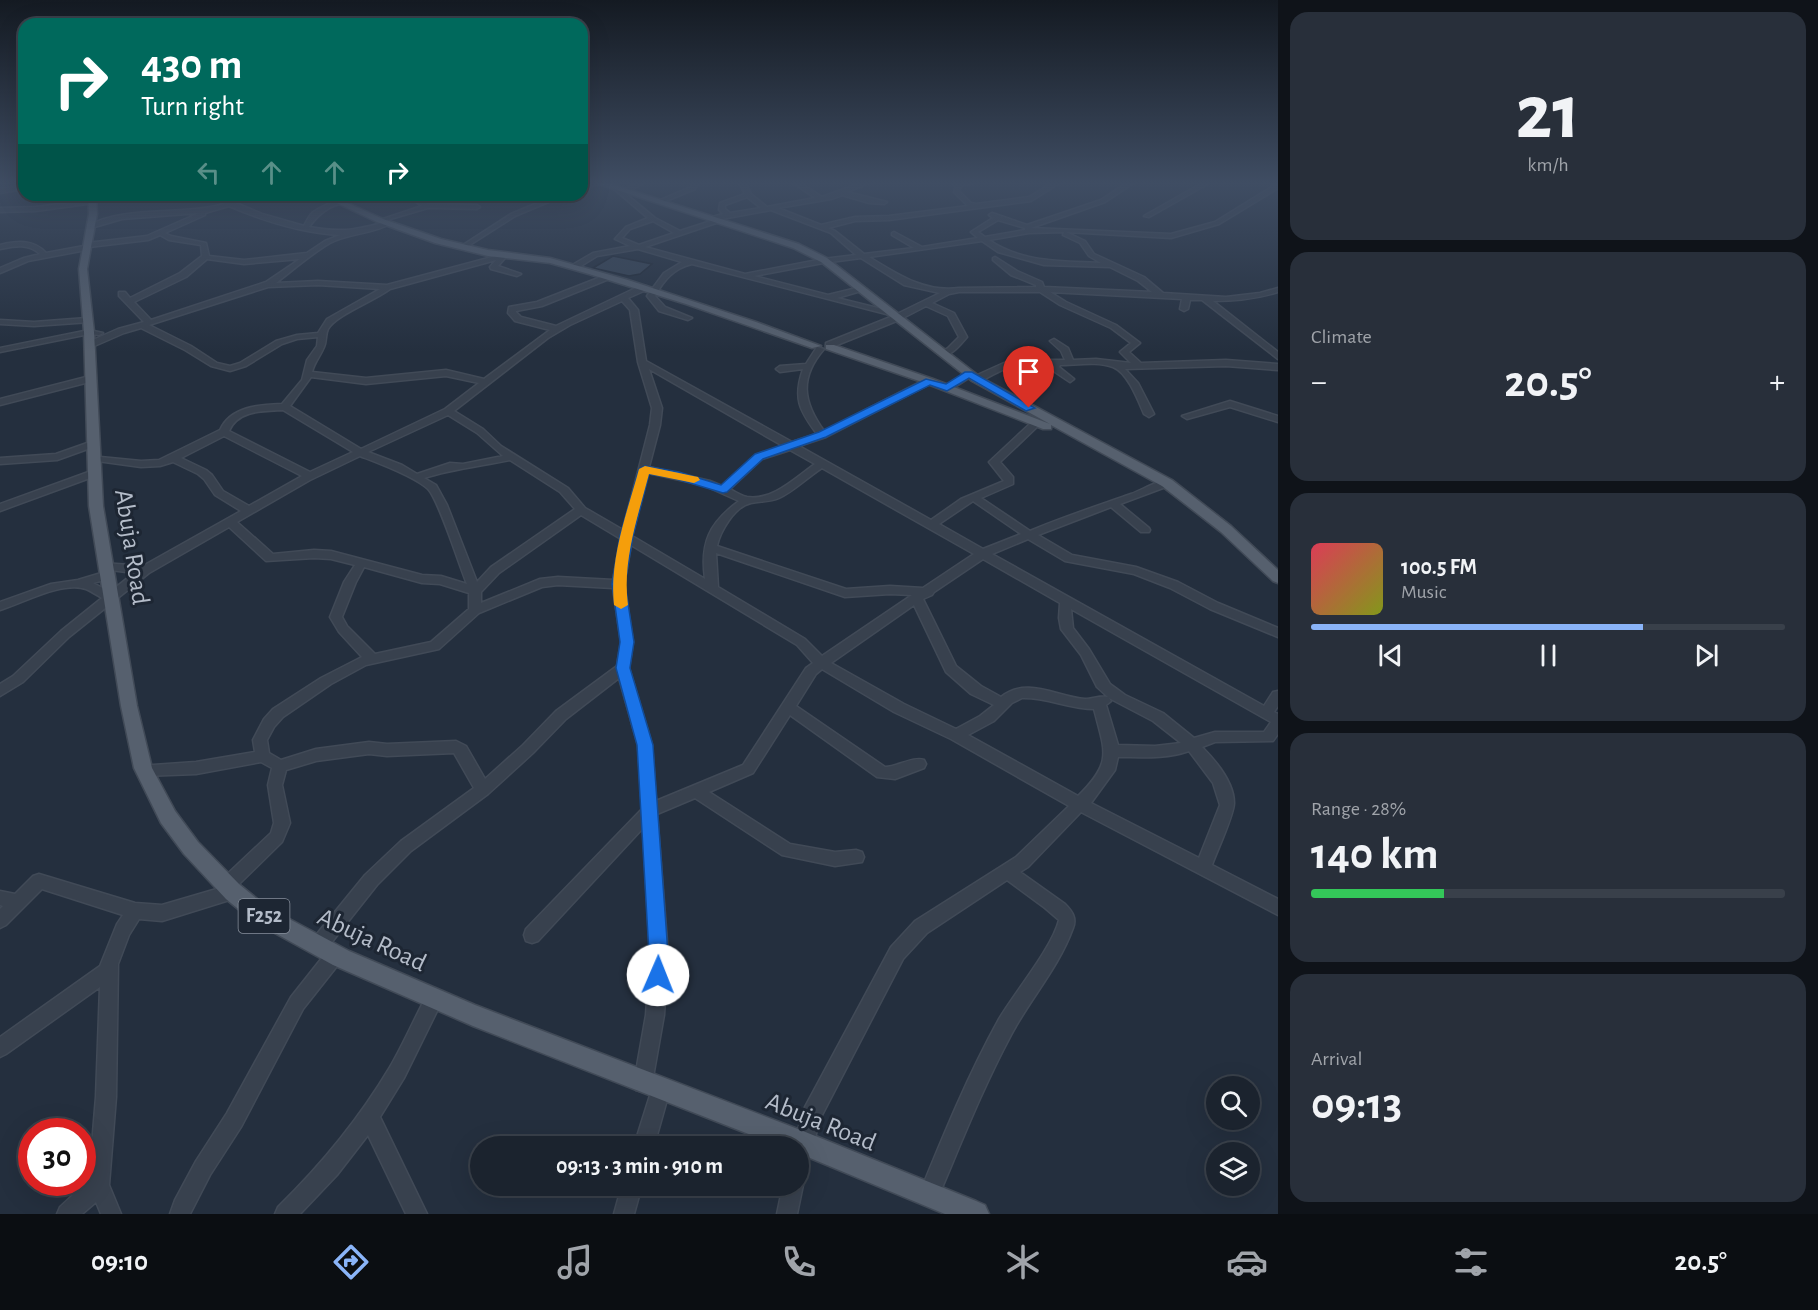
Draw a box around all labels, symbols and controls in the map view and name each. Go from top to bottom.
icon: right [42,42,120,120]
text: 430 m [141,44,242,86]
text: 21 [1516,75,1580,153]
text: Turn right [141,93,244,120]
text: km/h [1527,155,1569,175]
icon: left [192,156,225,189]
icon: ahead [255,156,288,189]
icon: ahead [318,156,351,189]
icon: right [381,156,414,189]
text: Climate [1311,327,1372,347]
pin [1003,346,1054,408]
icon: arrive [1012,355,1045,388]
text: 20.5° [1504,360,1592,405]
text: − [1311,366,1327,399]
text: + [1769,366,1785,399]
street label: Abuja Road [110,487,154,607]
text: 100.5 FM [1401,556,1477,578]
text: Music [1401,582,1447,602]
icon: previous [1374,639,1407,672]
icon: pause [1532,639,1565,672]
icon: next [1690,639,1723,672]
text: Range · 28% [1311,799,1406,819]
text: 140 km [1311,832,1439,877]
road number: F252 [238,899,290,933]
street label: Abuja Road [314,904,430,976]
position arrow [626,943,690,1007]
text: Arrival [1311,1049,1362,1069]
map controls [1206,1076,1260,1196]
button: search [1206,1076,1260,1130]
text: 09:13 [1311,1082,1402,1127]
street label: Abuja Road [762,1088,880,1156]
speed limit sign: 30 [18,1118,96,1196]
button: layers [1206,1142,1260,1196]
text: 09:13 · 3 min · 910 m [556,1155,723,1177]
icon: directions [330,1241,372,1283]
icon: music [554,1241,596,1283]
icon: phone [778,1241,820,1283]
icon: climate [1002,1241,1044,1283]
icon: car [1226,1241,1268,1283]
icon: filters [1450,1241,1492,1283]
text: 09:10 [91,1248,148,1275]
text: 20.5° [1674,1248,1727,1275]

